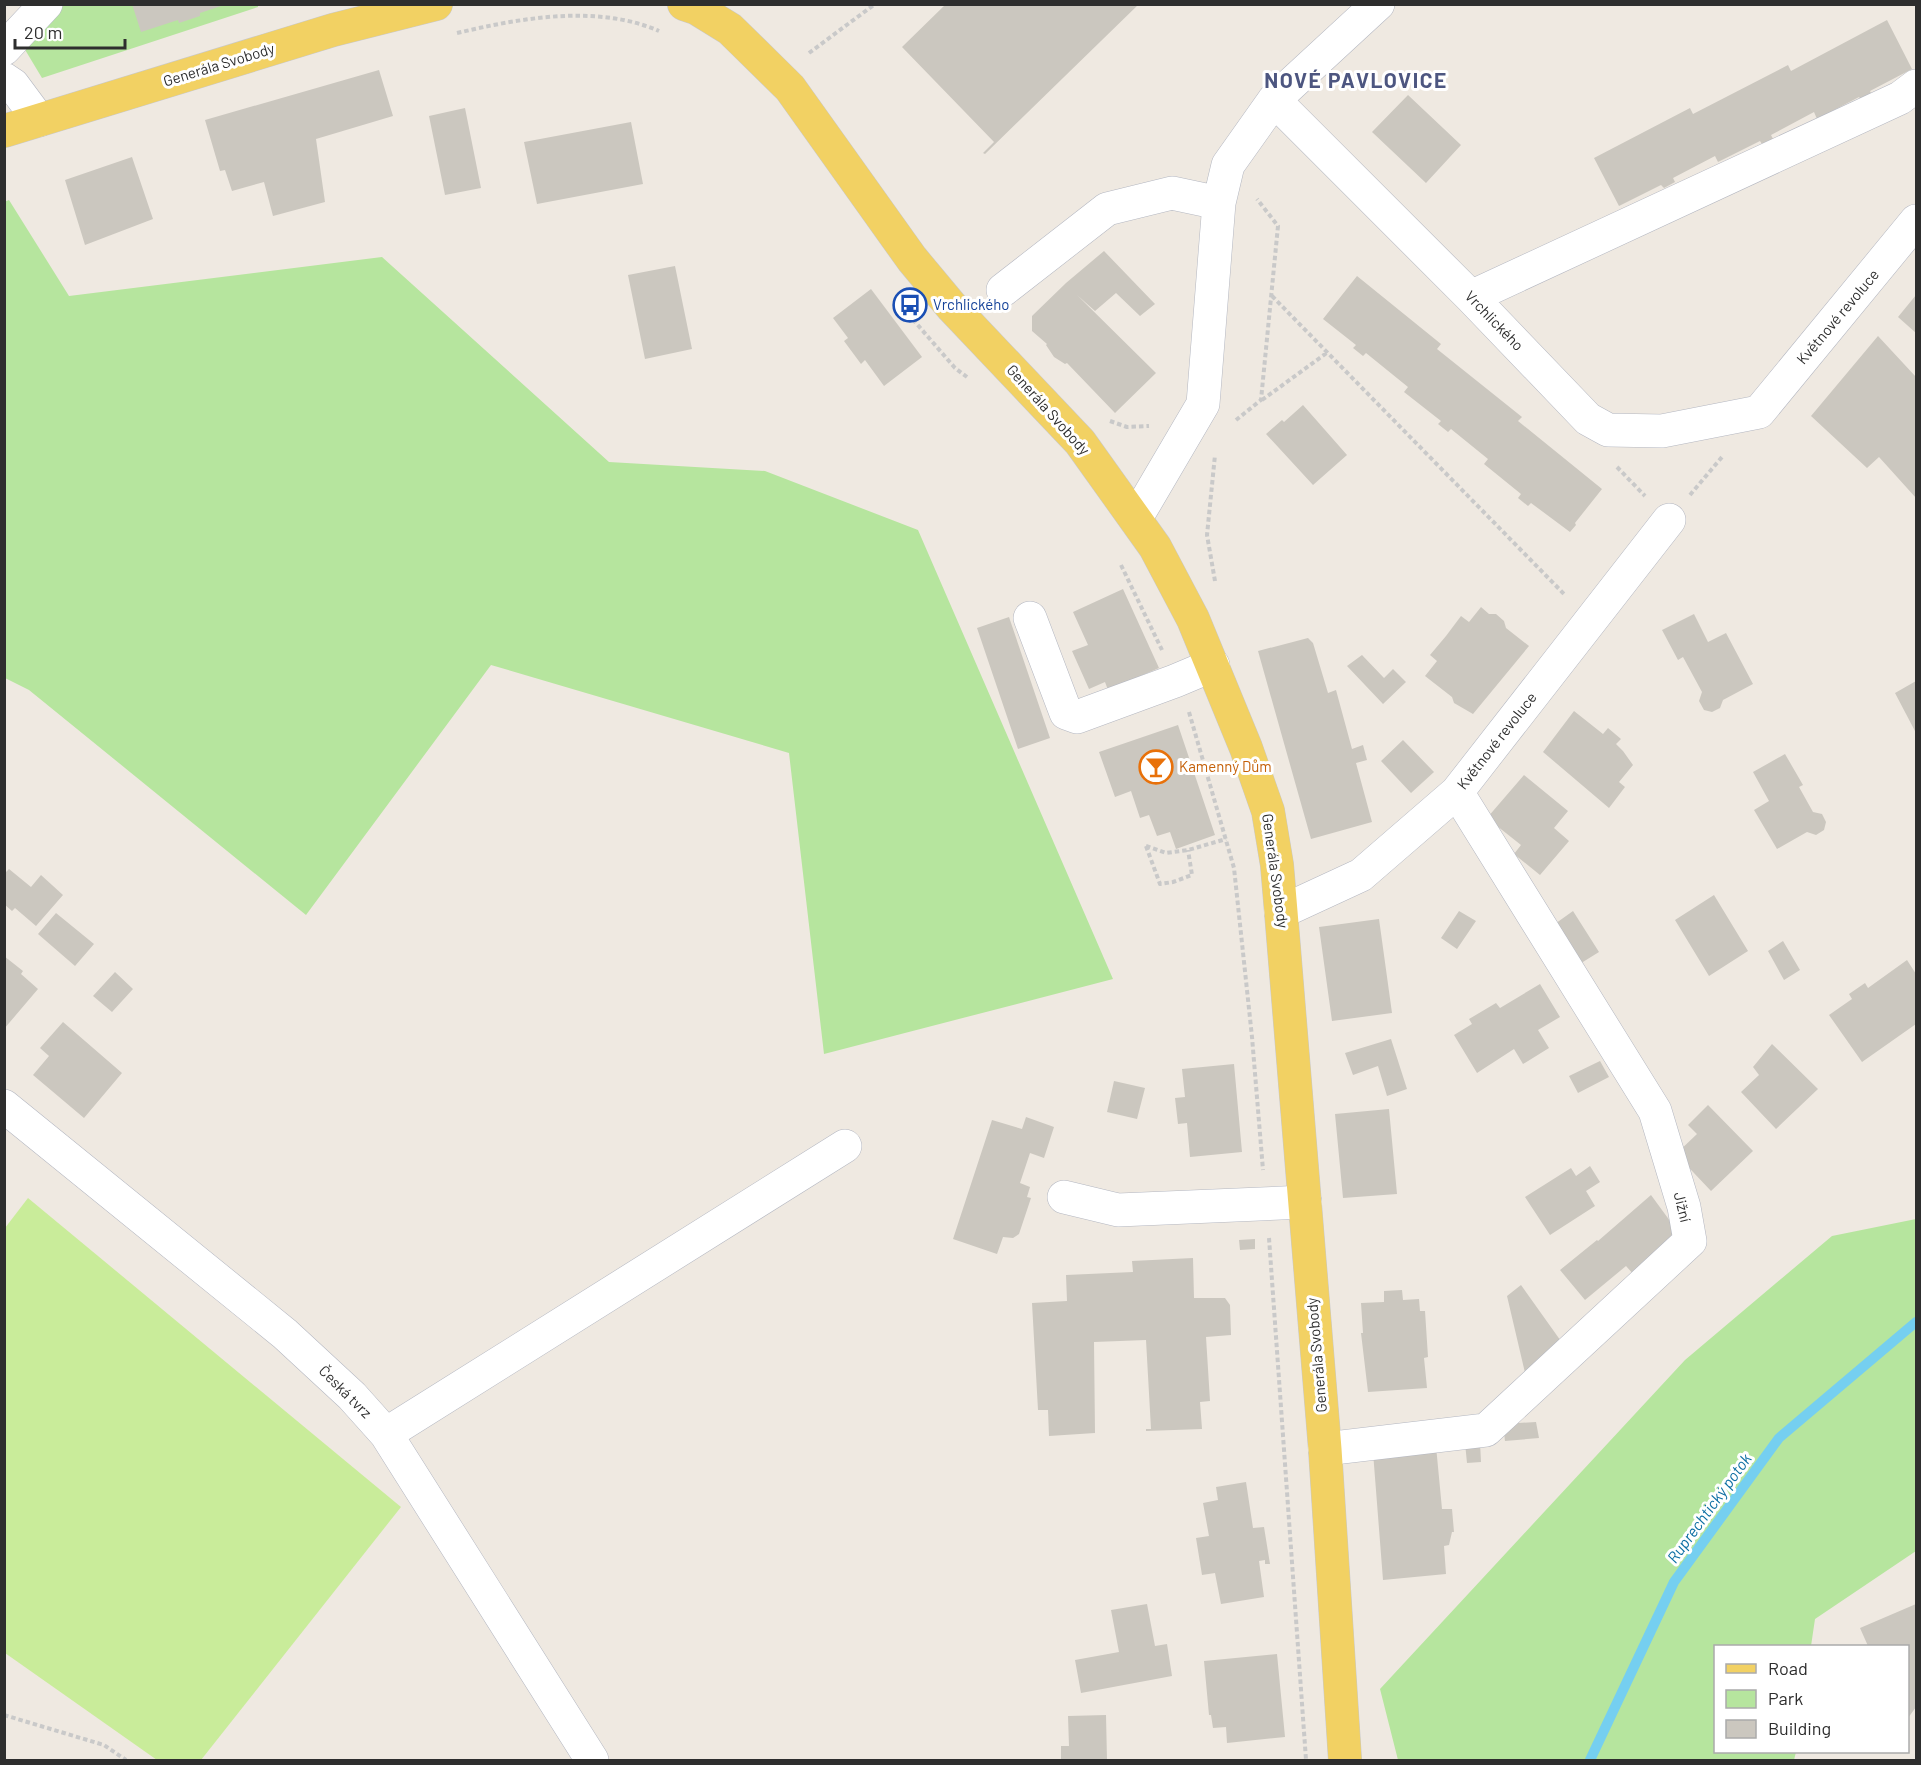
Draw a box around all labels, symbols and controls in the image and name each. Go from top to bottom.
scale bar [15,12,124,50]
text: 20 m [24,21,62,43]
street label: Generála Svobody [161,39,277,90]
district label: NOVÉ PAVLOVICE [1264,67,1448,92]
street label: Květnové revoluce [1792,265,1882,367]
bus stop icon: Vrchlického [892,287,928,323]
street label: Vrchlického [1462,287,1528,354]
place label: Vrchlického [933,295,1009,313]
street label: Generála Svobody [1003,360,1094,458]
street label: Květnové revoluce [1453,688,1540,793]
bar icon: Kamenný Dům [1138,749,1174,785]
place label: Kamenný Dům [1179,757,1272,775]
street label: Generála Svobody [1259,812,1293,929]
street label: Jižní [1671,1190,1695,1224]
street label: Generála Svobody [1302,1297,1330,1413]
street label: Česká tvrz [316,1361,376,1422]
water label: Ruprechtický potok [1662,1449,1755,1566]
legend [1714,1645,1909,1753]
text: Road [1768,1657,1808,1679]
text: Park [1768,1687,1803,1709]
text: Building [1768,1717,1831,1739]

